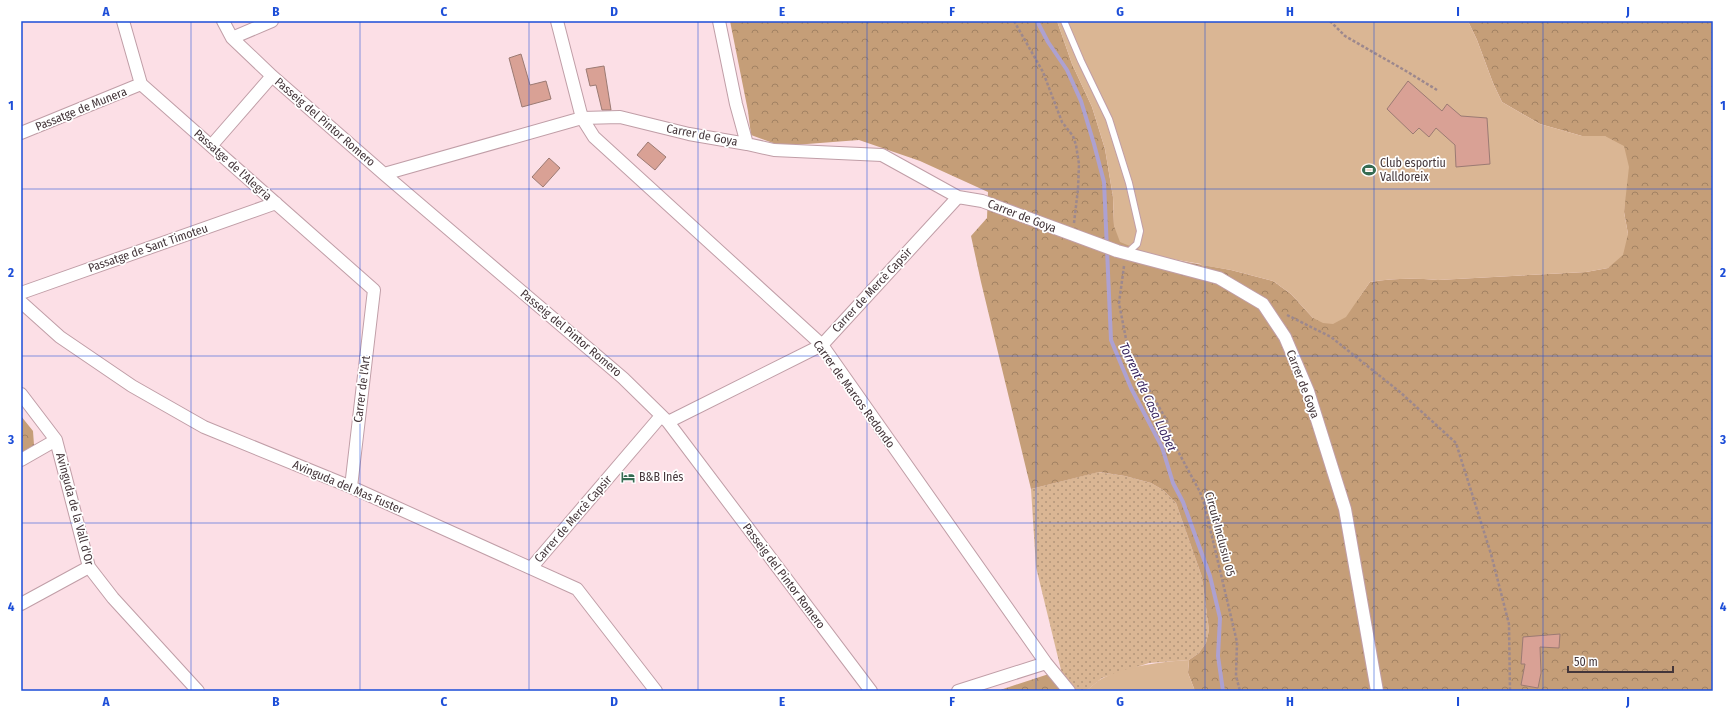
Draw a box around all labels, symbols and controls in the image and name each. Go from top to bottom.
text: A [101,4,110,19]
text: B [272,4,280,19]
text: C [441,4,448,19]
text: D [610,4,618,19]
text: E [779,4,785,19]
text: F [949,4,955,19]
text: G [1116,4,1124,19]
text: H [1286,4,1294,19]
text: I [1456,4,1460,19]
text: J [1625,4,1630,19]
street label: Passeig del Pintor Romero [272,75,378,169]
street label: Passatge de Munera [33,84,129,134]
text: 1 [8,98,14,113]
text: 1 [1720,98,1726,113]
street label: Carrer de Goya [665,121,739,149]
street label: Passatge de l'Alegria [191,126,275,204]
place label: Club esportiu Valldoreix [1380,156,1446,184]
sports icon: Club esportiu Valldoreix [1361,162,1377,178]
street label: Carrer de Goya [986,197,1058,236]
street label: Passatge de Sant Timoteu [86,221,210,275]
street label: Carrer de Mercè Capsir [829,244,915,335]
text: 2 [7,265,14,280]
text: 2 [1719,265,1726,280]
street label: Passeig del Pintor Romero [517,286,625,380]
street label: Carrer de Marcos Redondo [810,337,898,451]
water label: Torrent de Casa Llobet [1116,340,1180,454]
street label: Carrer de Goya [1284,348,1323,420]
street label: Carrer de l'Art [351,355,373,423]
text: 3 [7,432,14,447]
text: 3 [1719,432,1726,447]
street label: Avinguda de la Vall d'Or [53,451,97,568]
street label: Avinguda del Mas Fuster [291,457,406,517]
hotel icon: B&B Inés [620,469,636,485]
place label: B&B Inés [639,470,683,484]
street label: Carrer de Mercè Capsir [531,472,615,565]
street label: Circuit Inclusiu 05 [1202,490,1238,578]
street label: Passeig del Pintor Romero [740,521,828,631]
text: 4 [8,599,15,614]
text: 4 [1720,599,1727,614]
scale bar [1568,648,1673,674]
text: 50 m [1574,655,1598,669]
text: A [101,694,110,709]
text: B [272,694,280,709]
text: C [441,694,448,709]
text: D [610,694,618,709]
text: E [779,694,785,709]
text: F [949,694,955,709]
text: G [1116,694,1124,709]
text: H [1286,694,1294,709]
text: I [1456,694,1460,709]
text: J [1625,694,1630,709]

